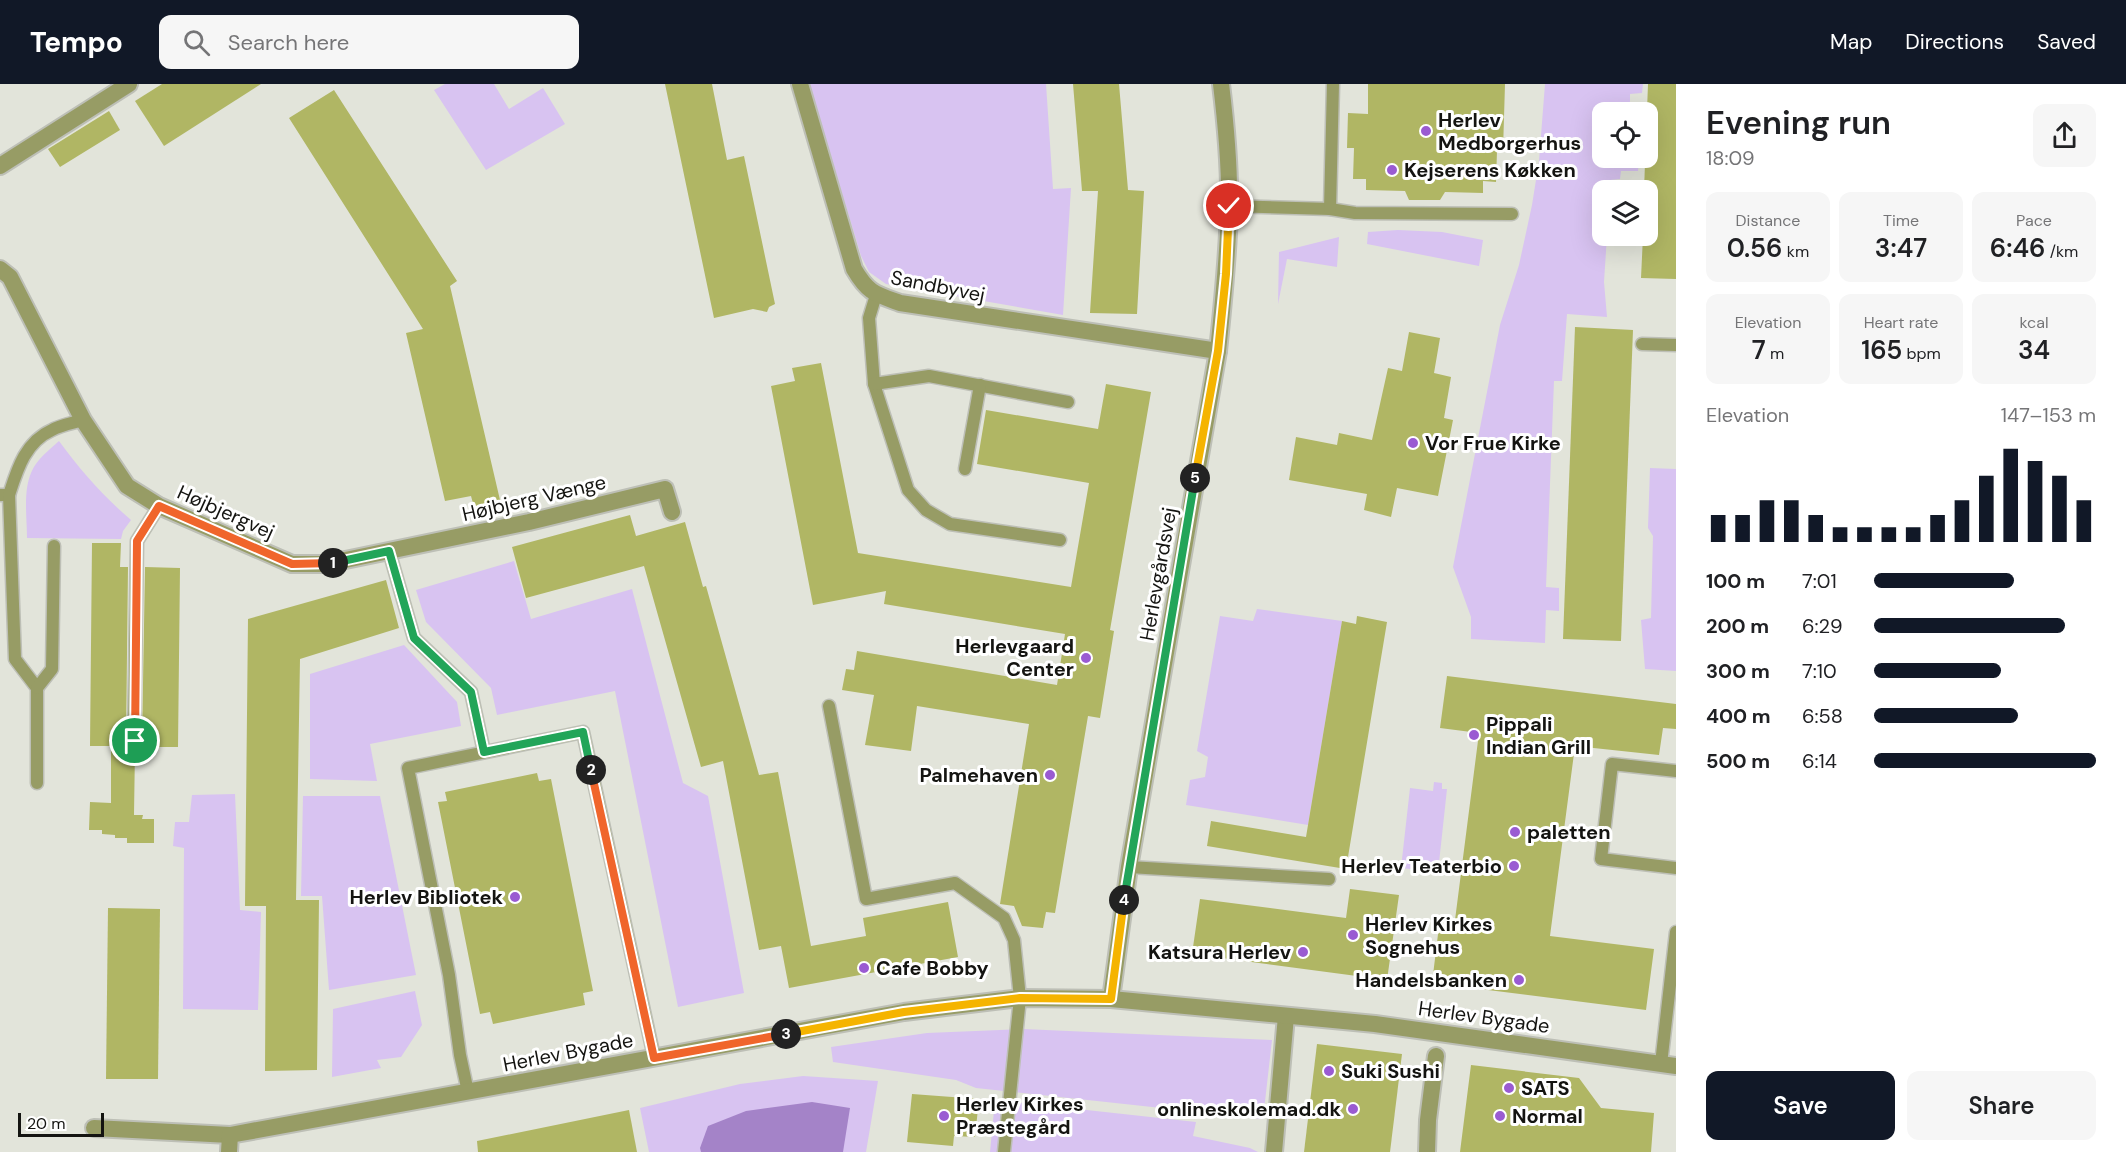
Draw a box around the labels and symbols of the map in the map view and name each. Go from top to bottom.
place label: Herlev Medborgerhus [1438,107,1581,156]
marker: Herlev Medborgerhus [1419,124,1433,138]
place label: Kejserens Køkken [1404,157,1576,183]
marker: Kejserens Køkken [1385,163,1399,177]
pin [1203,180,1254,231]
street label: Sandbyvej [889,264,987,308]
place label: Vor Frue Kirke [1425,430,1561,456]
marker: Vor Frue Kirke [1406,436,1420,450]
pin: 5 [1180,463,1210,493]
street label: Højbjerg Vænge [459,469,609,527]
street label: Højbjergvej [173,479,279,545]
street label: Herlevgårdsvej [1133,505,1183,643]
pin: 1 [318,548,348,578]
place label: Herlevgaard Center [955,633,1074,682]
marker: Herlevgaard Center [1079,651,1093,665]
place label: Pippali Indian Grill [1486,711,1591,760]
pin [109,715,160,766]
marker: Pippali Indian Grill [1467,728,1481,742]
pin: 2 [576,755,606,785]
place label: Palmehaven [919,762,1038,788]
marker: Palmehaven [1043,768,1057,782]
place label: paletten [1527,819,1611,845]
marker: paletten [1508,825,1522,839]
place label: Herlev Teaterbio [1341,853,1502,879]
marker: Herlev Teaterbio [1507,859,1521,873]
place label: Herlev Bibliotek [350,884,503,910]
pin: 4 [1109,885,1139,915]
marker: Herlev Bibliotek [508,890,522,904]
place label: Herlev Kirkes Sognehus [1365,911,1493,960]
marker: Herlev Kirkes Sognehus [1346,928,1360,942]
place label: Katsura Herlev [1148,939,1291,965]
marker: Katsura Herlev [1296,945,1310,959]
place label: Cafe Bobby [876,955,989,981]
marker: Cafe Bobby [857,961,871,975]
place label: Handelsbanken [1355,967,1507,993]
marker: Handelsbanken [1512,973,1526,987]
street label: Herlev Bygade [1417,995,1551,1039]
pin: 3 [771,1019,801,1049]
street label: Herlev Bygade [501,1027,635,1077]
place label: Suki Sushi [1341,1058,1440,1084]
marker: Suki Sushi [1322,1064,1336,1078]
place label: SATS [1521,1075,1570,1101]
marker: SATS [1502,1081,1516,1095]
place label: Herlev Kirkes Præstegård [956,1091,1084,1140]
place label: onlineskolemad.dk [1157,1096,1341,1122]
marker: onlineskolemad.dk [1346,1102,1360,1116]
place label: Normal [1512,1103,1583,1129]
marker: Herlev Kirkes Præstegård [937,1109,951,1123]
marker: Normal [1493,1109,1507,1123]
scale bar [18,1110,104,1138]

